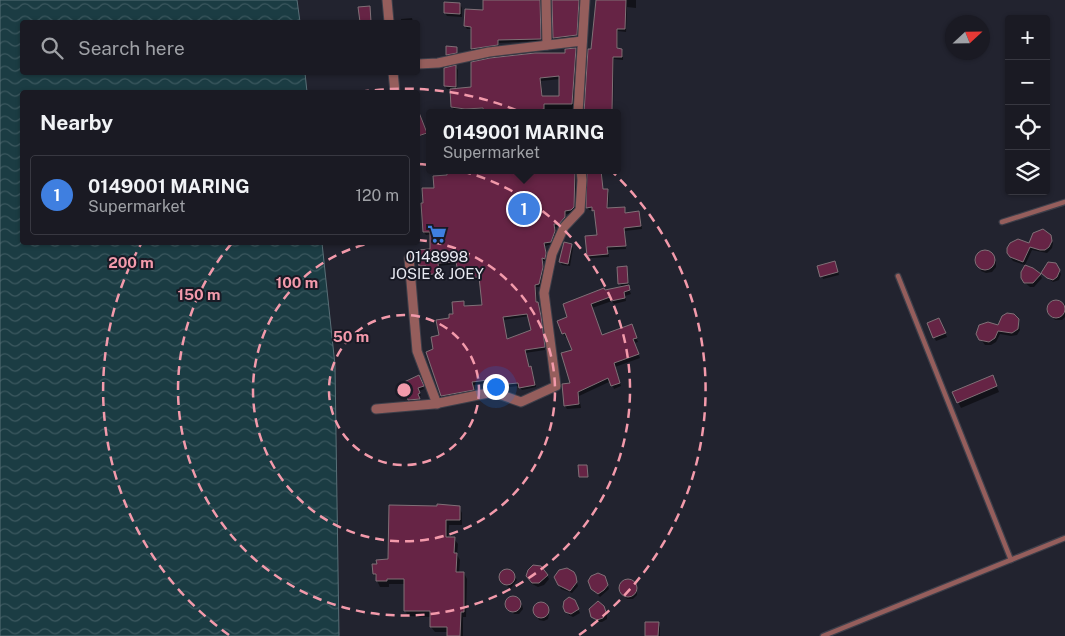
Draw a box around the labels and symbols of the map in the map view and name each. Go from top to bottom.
north arrow [945,15,990,60]
pin: 1 [508,190,540,228]
supermarket icon: 0148998 JOSIE & JOEY [426,223,448,245]
place label: 0148998 JOSIE & JOEY [390,248,484,282]
text: 200 m [108,254,154,271]
text: 100 m [276,274,318,291]
text: 150 m [177,286,221,303]
text: 50 m [333,328,369,345]
your location [483,374,509,400]
centre of rings [395,381,413,399]

